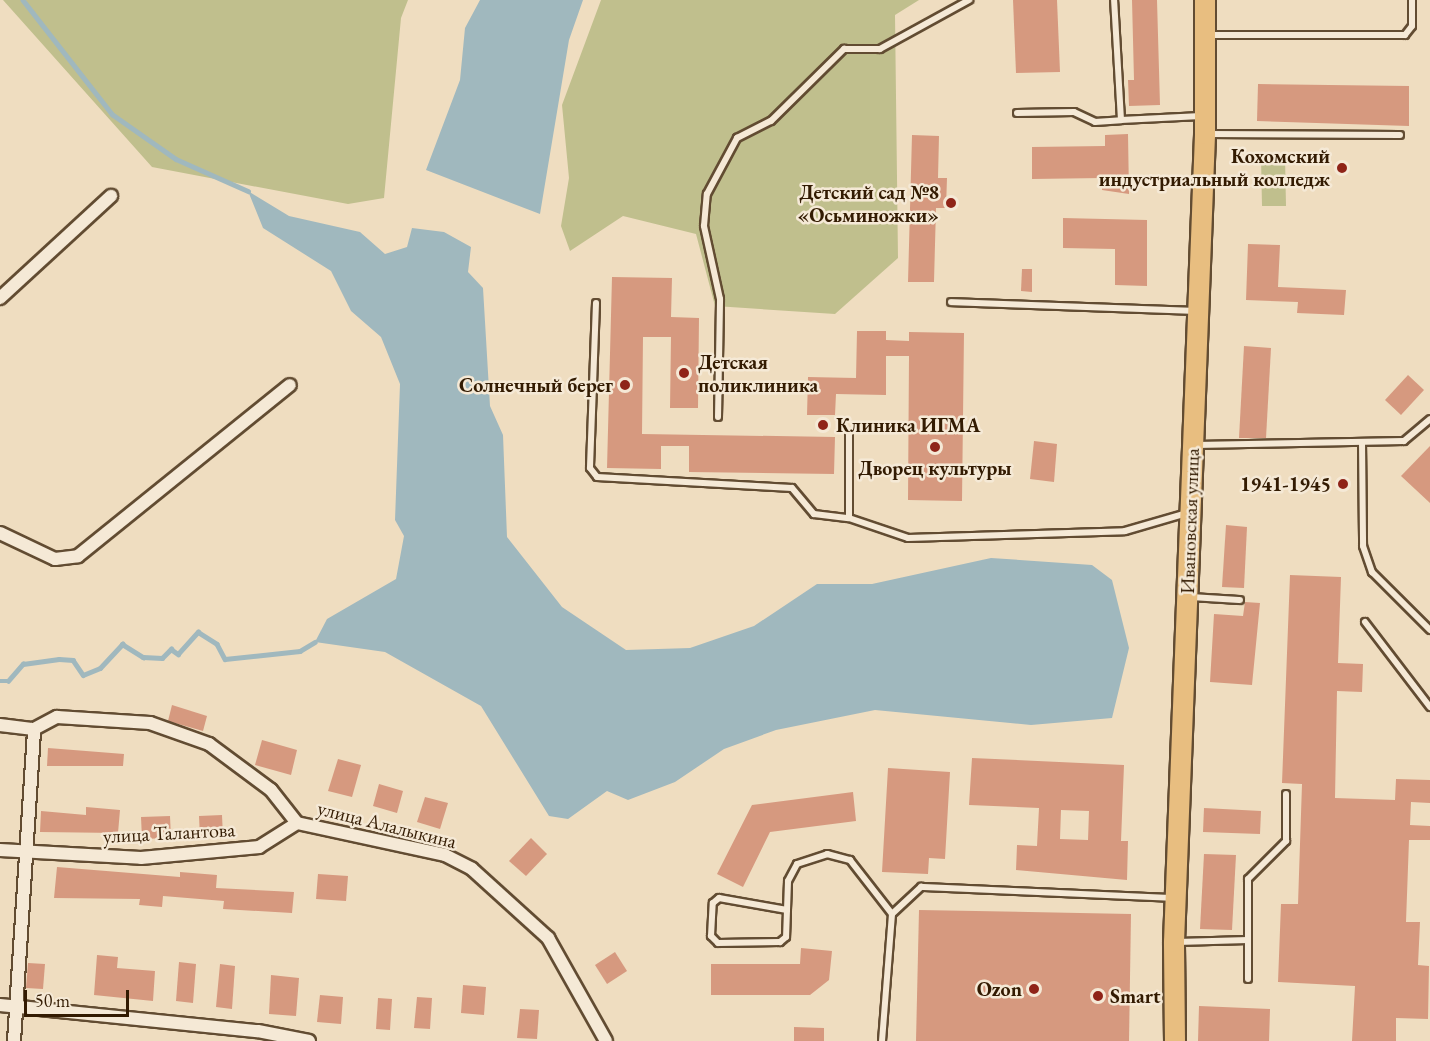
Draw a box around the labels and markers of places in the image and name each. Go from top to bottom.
place label: Кохомский индустриальный колледж [1099,144,1330,191]
marker: Кохомский индустриальный колледж [1335,161,1349,175]
place label: Детский сад №8 «Осьминожки» [798,180,939,227]
marker: Детский сад №8 «Осьминожки» [944,196,958,210]
place label: Детская поликлиника [698,350,818,397]
marker: Детская поликлиника [675,364,693,382]
place label: Солнечный берег [459,373,613,397]
marker: Солнечный берег [618,378,632,392]
place label: Клиника ИГМА [836,413,980,437]
marker: Клиника ИГМА [814,416,832,434]
marker: Дворец культуры [928,440,942,454]
place label: Дворец культуры [858,456,1012,480]
place label: 1941-1945 [1240,472,1331,496]
marker: 1941-1945 [1336,477,1350,491]
place label: Ozon [977,977,1022,1001]
marker: Ozon [1027,982,1041,996]
place label: Smart [1110,984,1161,1008]
marker: Smart [1091,989,1105,1003]

